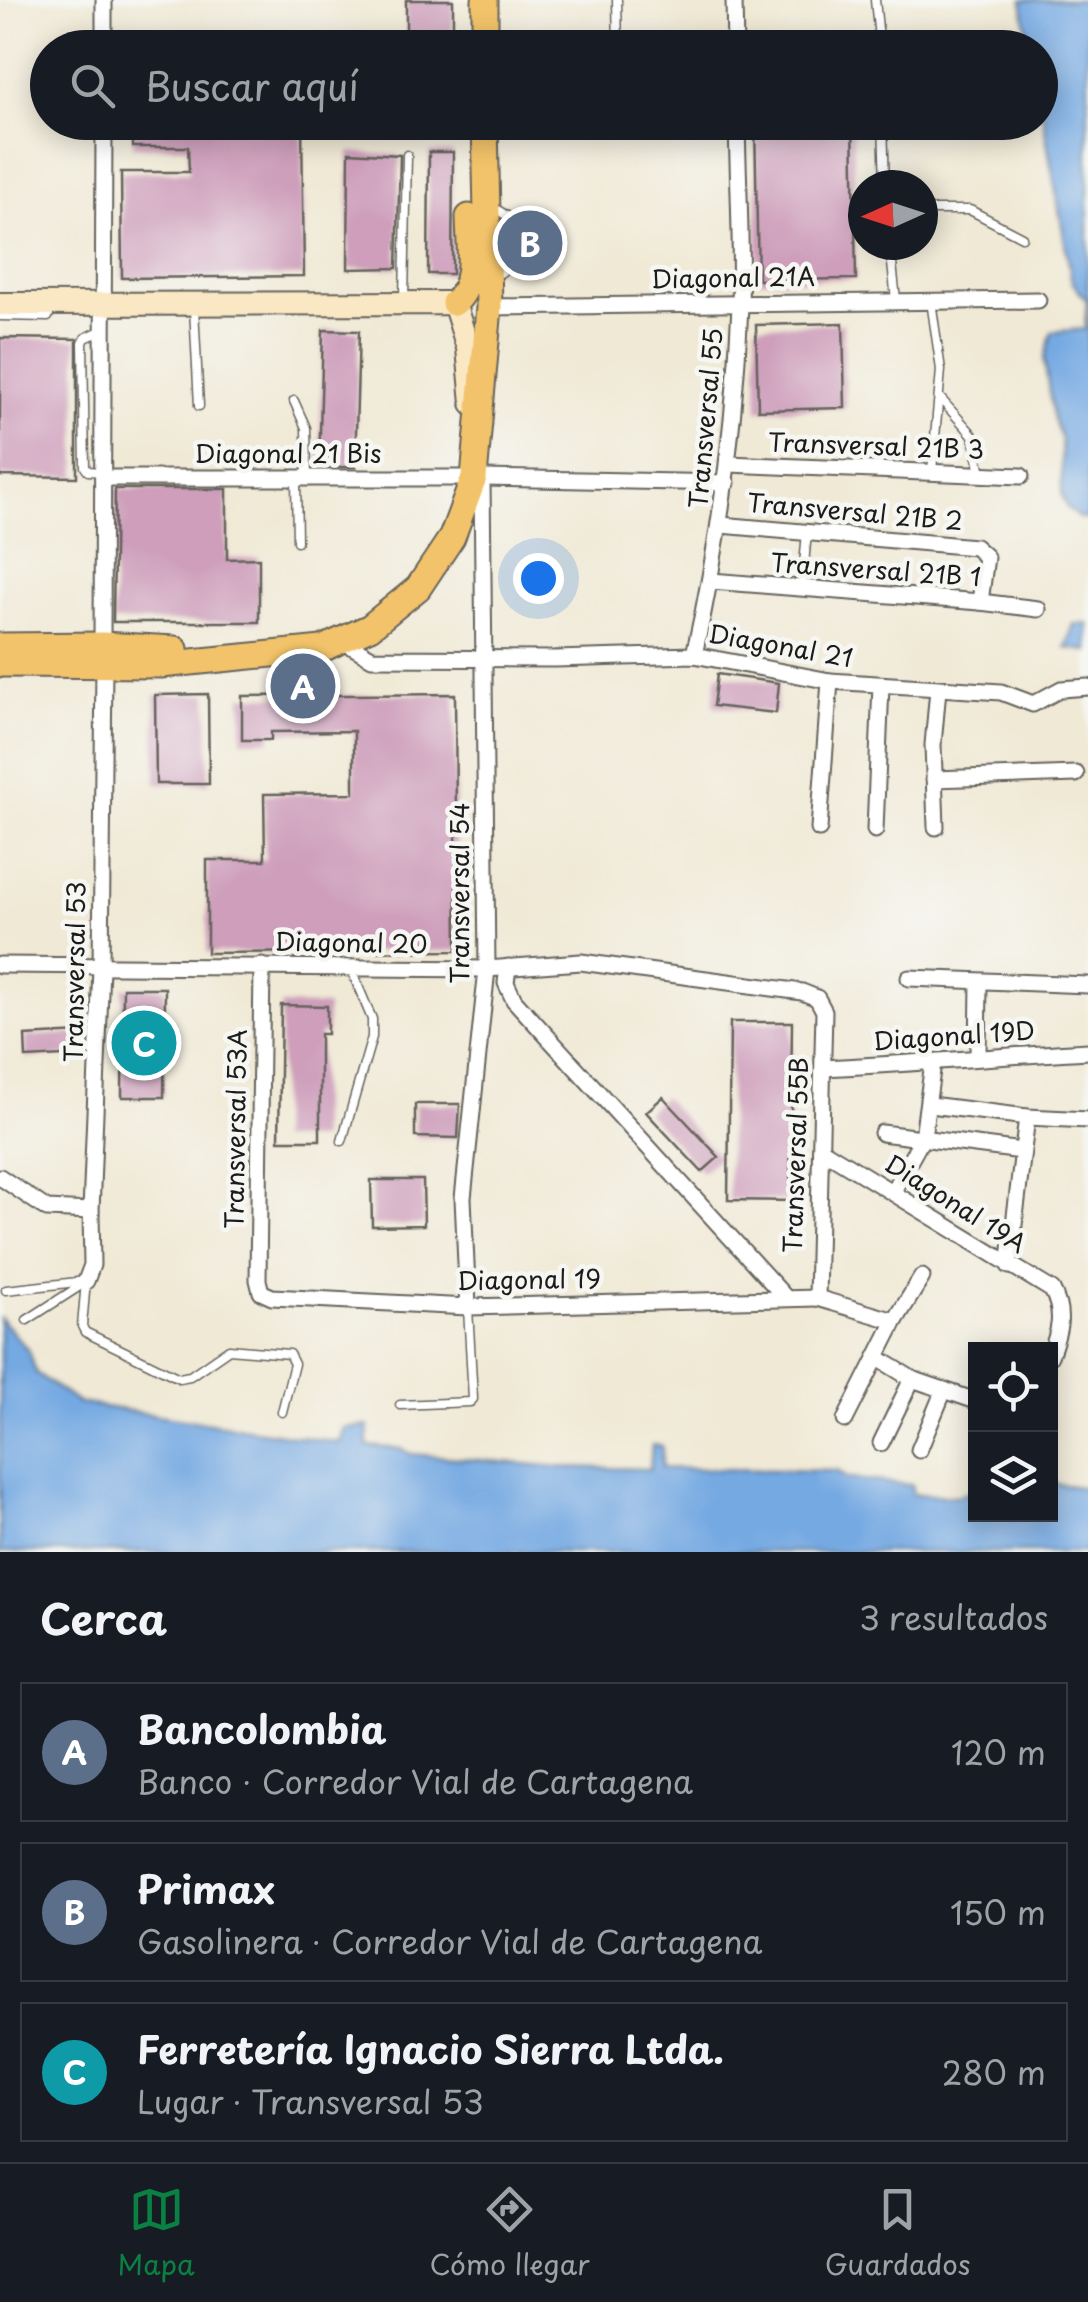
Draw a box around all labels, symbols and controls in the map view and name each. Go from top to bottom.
search box [30,30,1058,140]
text: Buscar aquí [145,57,359,114]
icon: search [65,58,120,113]
north arrow [848,170,938,260]
pin: B [498,206,562,280]
street label: Diagonal 21A [651,257,815,297]
street label: Transversal 55 [678,326,732,510]
street label: Transversal 21B 3 [767,422,985,468]
street label: Diagonal 21 Bis [195,434,381,472]
street label: Transversal 21B 2 [746,483,964,539]
street label: Transversal 21B 1 [769,543,983,595]
your location [513,553,564,604]
street label: Diagonal 21 [706,614,856,676]
pin: A [270,648,336,724]
street label: Transversal 54 [440,802,478,984]
street label: Transversal 53 [53,881,95,1063]
street label: Diagonal 20 [274,922,428,962]
pin: C [112,1006,176,1080]
street label: Diagonal 19D [872,1010,1036,1060]
street label: Transversal 53A [214,1029,256,1229]
street label: Transversal 55B [773,1057,817,1253]
street label: Diagonal 19A [878,1144,1034,1262]
street label: Diagonal 19 [457,1259,601,1299]
map controls [968,1342,1058,1522]
button: locate [968,1342,1058,1432]
button: layers [968,1432,1058,1522]
text: Cerca [40,1586,167,1649]
text: 3 resultados [859,1593,1048,1641]
text: Bancolombia [137,1700,387,1757]
text: A [62,1728,87,1776]
text: 120 m [951,1728,1046,1776]
text: Banco · Corredor Vial de Cartagena [137,1757,693,1805]
text: Primax [137,1860,275,1917]
text: B [64,1888,85,1936]
text: 150 m [950,1888,1046,1936]
text: Gasolinera · Corredor Vial de Cartagena [137,1917,762,1965]
text: Ferretería Ignacio Sierra Ltda. [137,2020,724,2077]
text: C [62,2048,87,2096]
text: 280 m [942,2048,1046,2096]
text: Lugar · Transversal 53 [137,2077,484,2125]
tab: Mapa [118,2182,195,2285]
tab: Cómo llegar [430,2182,590,2285]
tab: Guardados [825,2182,970,2285]

